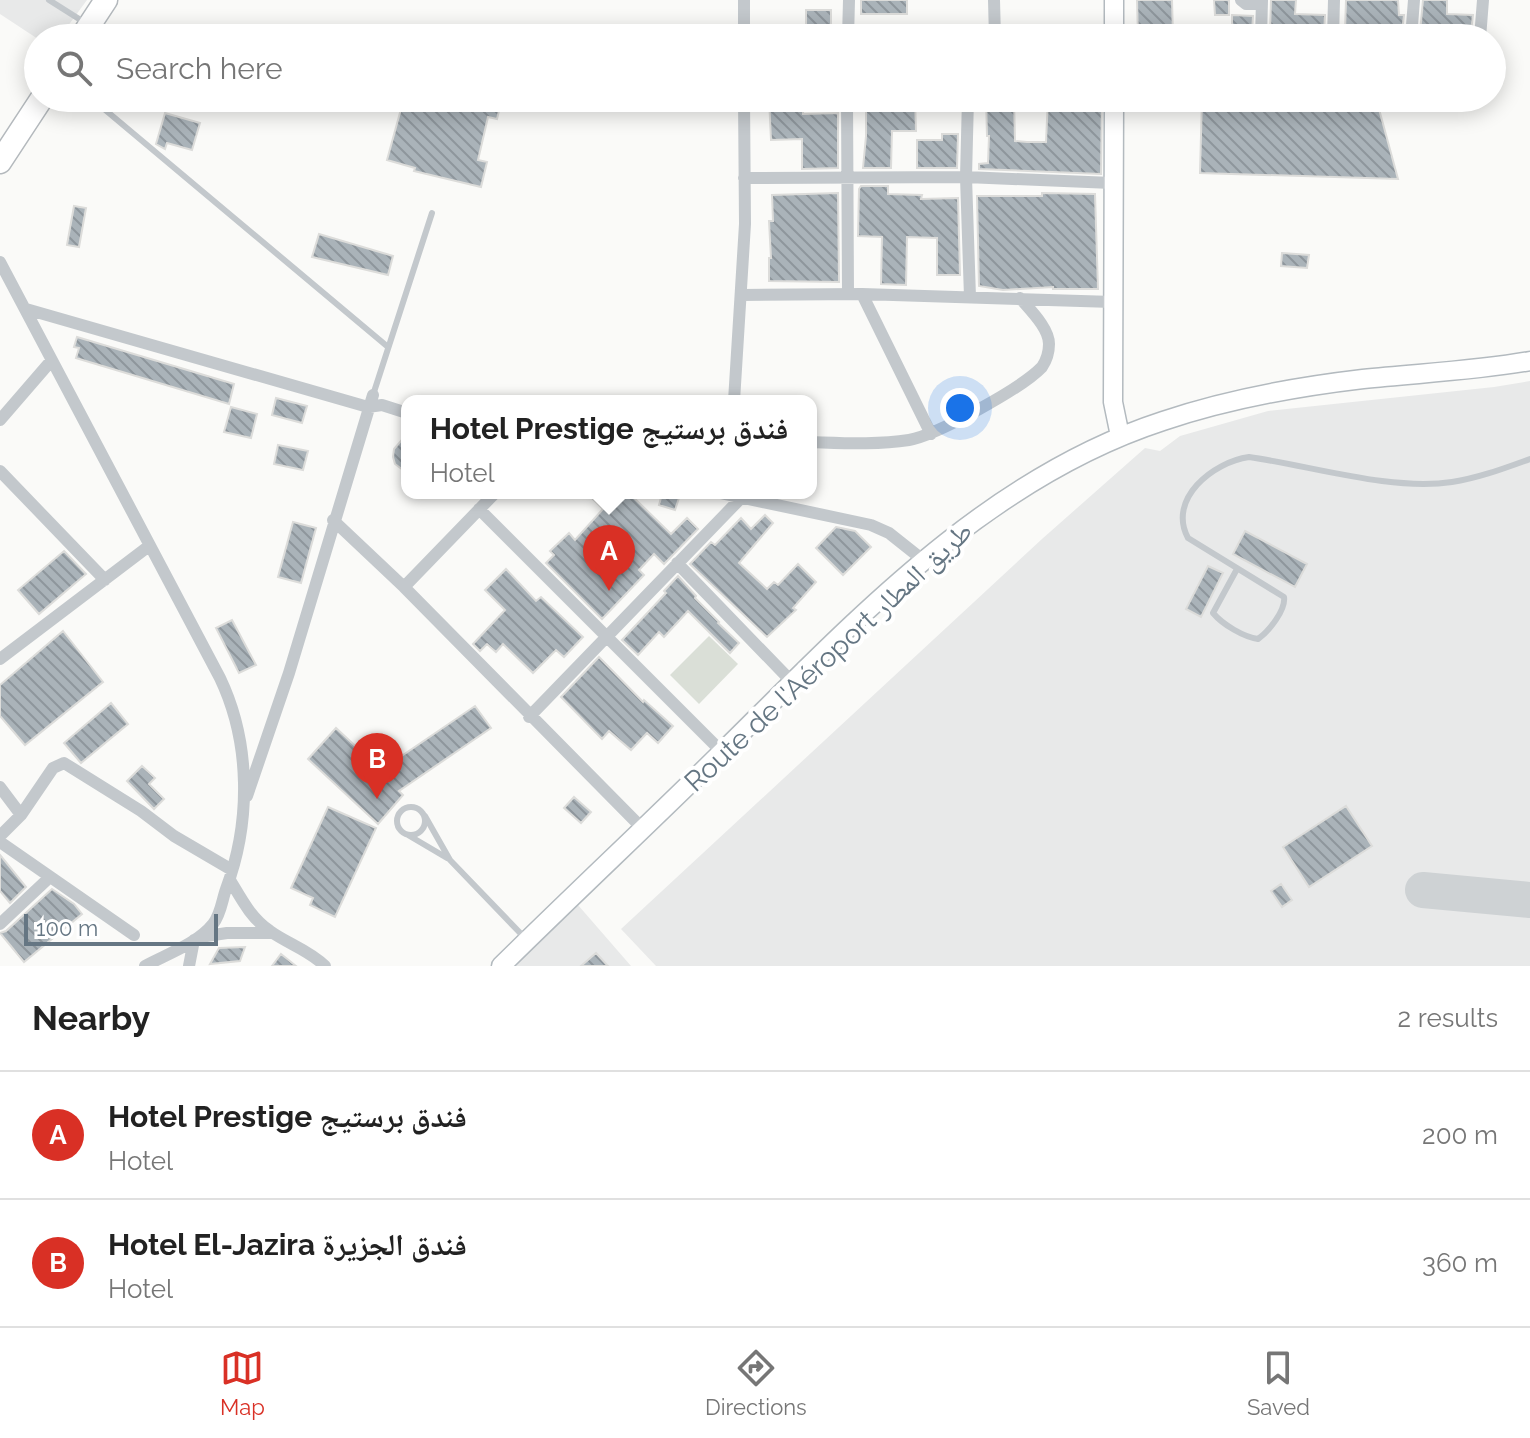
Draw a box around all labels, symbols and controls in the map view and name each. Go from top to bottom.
search box [24,24,1506,112]
icon: search [52,46,96,90]
text: Search here [116,51,283,86]
your location [940,388,980,428]
popup [401,395,817,499]
text: Hotel Prestige فندق برستيج [430,411,788,446]
text: Hotel [430,458,495,488]
street label: Route de l'Aéroport طريق المطار [678,514,980,799]
pin: A [583,525,635,591]
pin: B [351,733,403,799]
scale bar [24,910,218,946]
text: 100 m [36,915,98,941]
text: Nearby [32,998,150,1038]
text: 2 results [1398,1003,1498,1033]
text: Hotel Prestige فندق برستيج [108,1099,467,1134]
text: A [49,1120,67,1150]
text: 200 m [1422,1120,1498,1150]
text: Hotel [108,1146,173,1176]
text: Hotel El-Jazira فندق الجزيرة [108,1227,467,1262]
text: B [49,1248,67,1278]
text: 360 m [1422,1248,1498,1278]
text: Hotel [108,1274,173,1304]
tab: Map [220,1346,265,1420]
tab: Directions [705,1346,807,1420]
tab: Saved [1247,1346,1310,1420]

